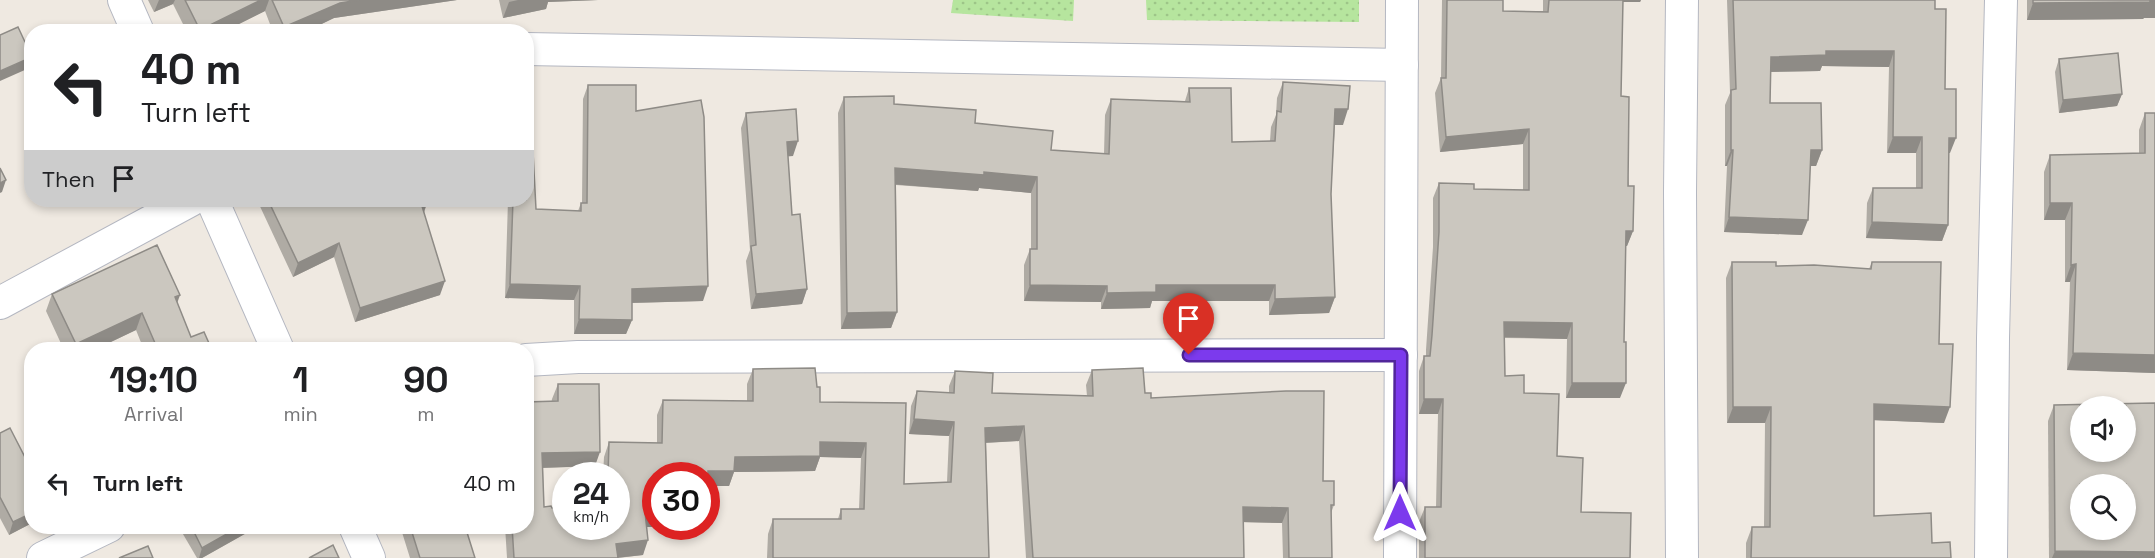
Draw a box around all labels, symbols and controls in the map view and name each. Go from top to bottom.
text: 40 m [141,43,241,96]
icon: left [42,48,120,126]
text: Turn left [141,95,251,130]
icon: arrive [107,162,140,195]
text: Then [42,165,95,193]
pin [1163,293,1214,355]
icon: arrive [1172,302,1205,335]
text: 19:10 [109,357,198,403]
text: 1 [293,357,309,403]
text: 90 [403,357,449,403]
map controls [2070,396,2136,540]
button: sound [2070,396,2136,462]
text: Arrival [124,401,183,427]
text: min [283,401,318,427]
text: m [417,401,435,427]
speed limit sign: 30 [642,462,720,540]
icon: left [42,467,75,500]
text: Turn left [93,469,183,497]
text: 40 m [464,469,516,497]
text: 24 [573,474,609,513]
button: search [2070,474,2136,540]
position arrow [1368,481,1432,545]
text: km/h [573,507,609,526]

